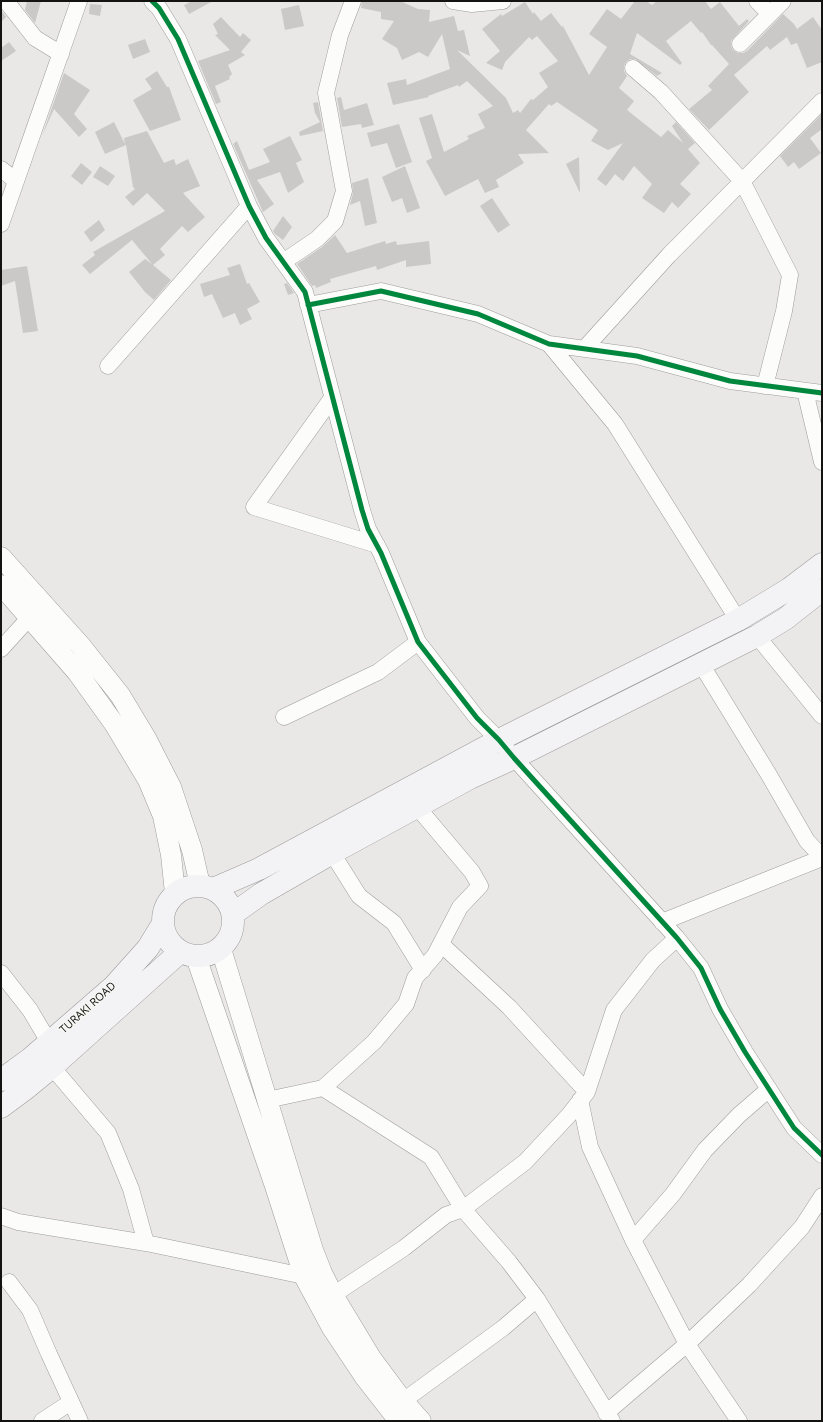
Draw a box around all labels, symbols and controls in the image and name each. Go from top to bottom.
street label: TURAKI ROAD [57,979,119,1037]

